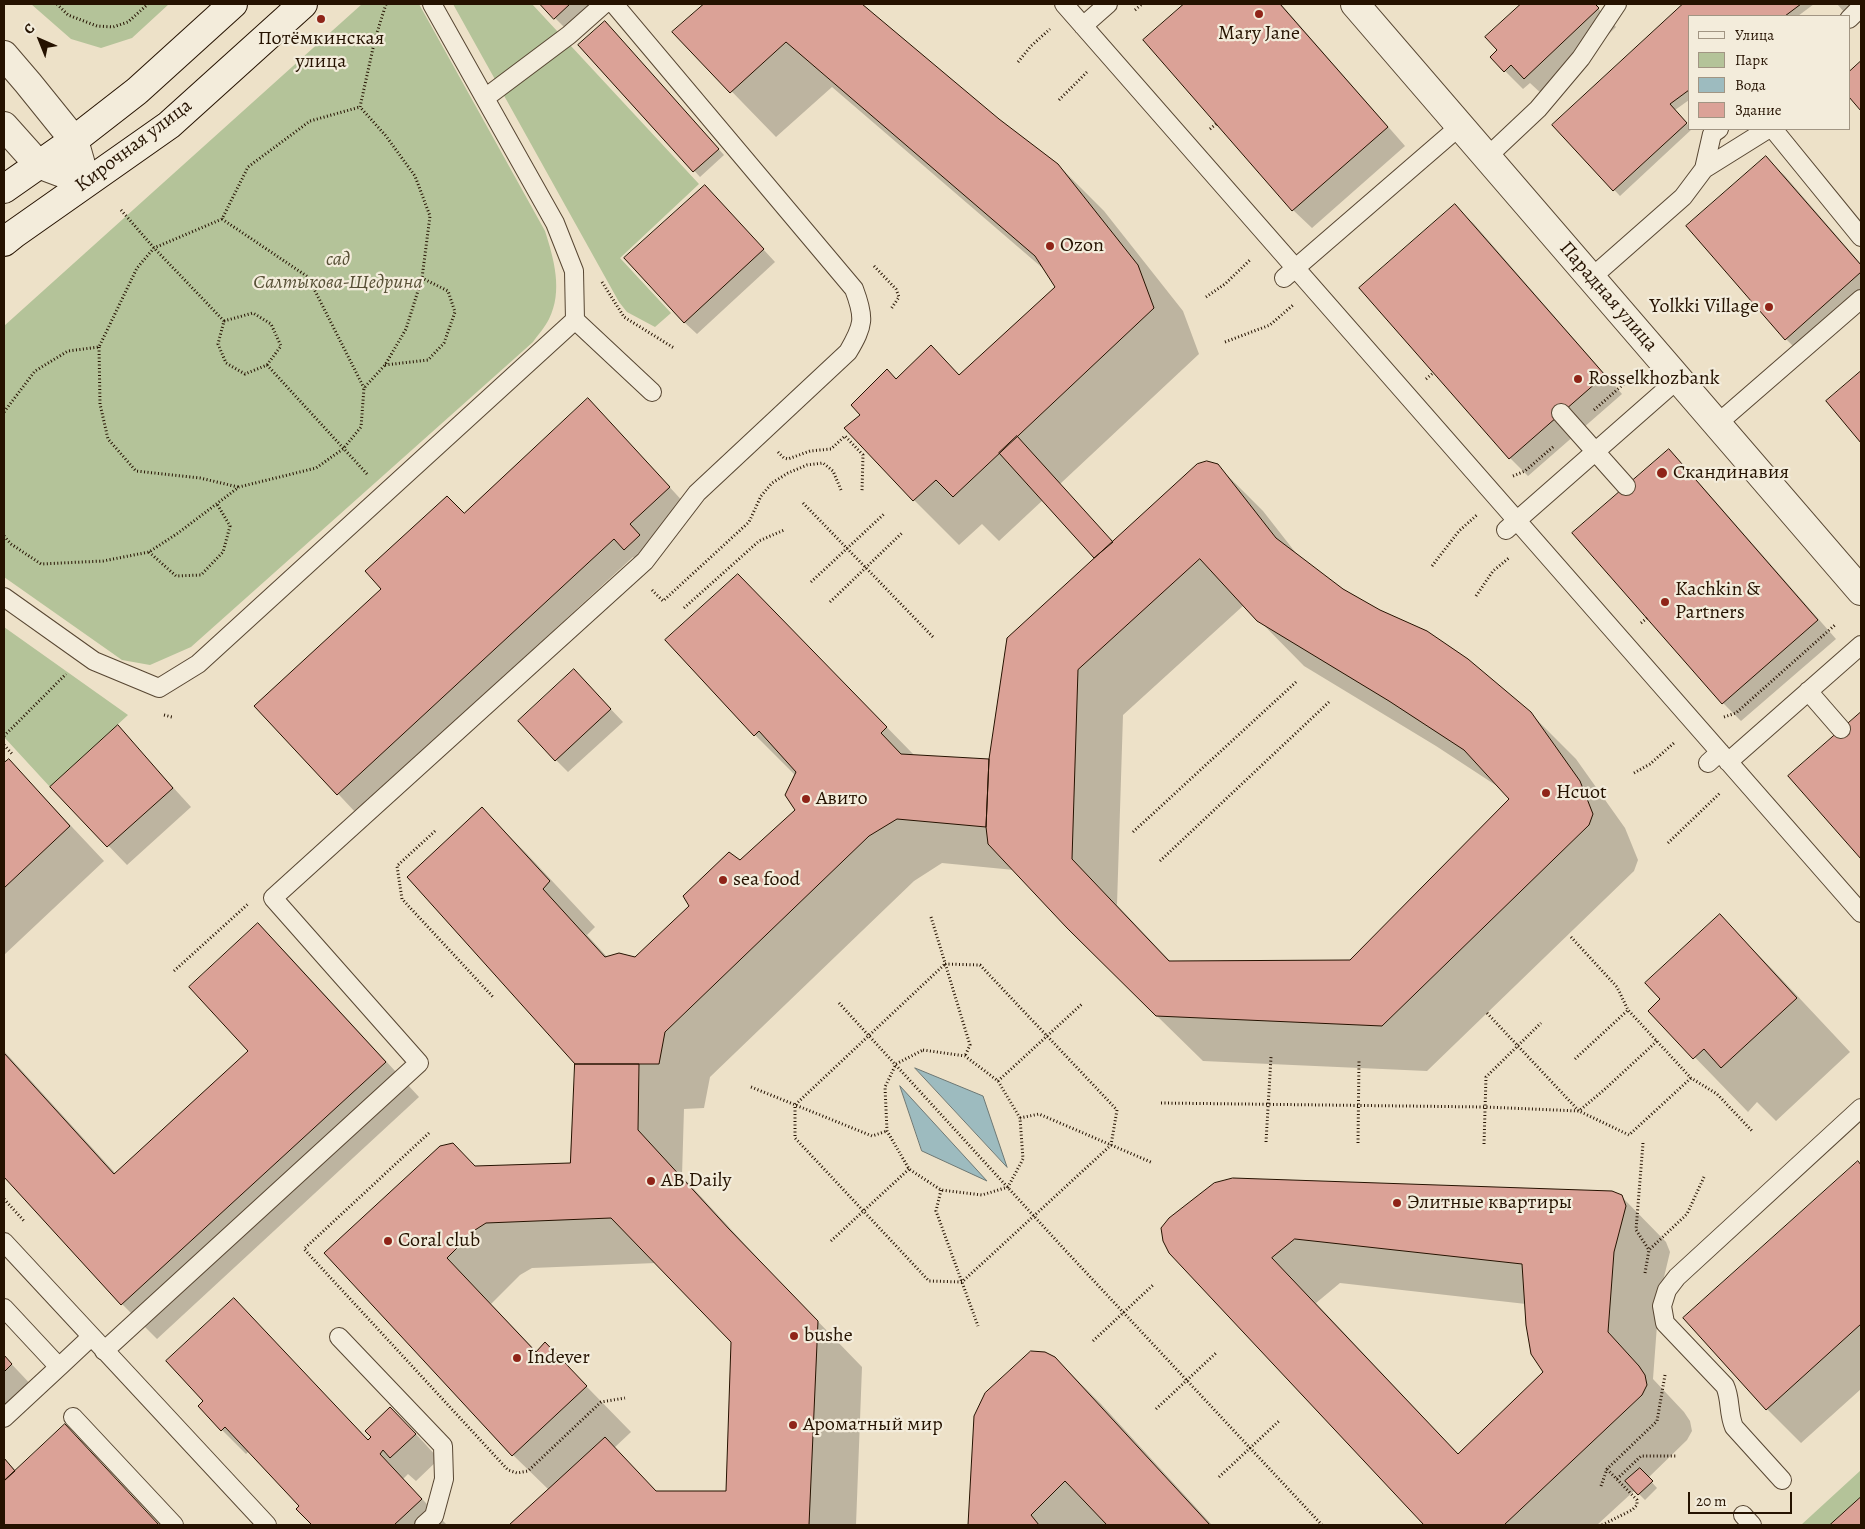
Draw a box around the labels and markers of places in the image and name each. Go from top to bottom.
marker: Mary Jane [1253,8,1265,20]
marker: Потёмкинская улица [315,13,327,25]
place label: Mary Jane [1218,22,1300,46]
place label: Потёмкинская улица [258,27,384,74]
place label: Ozon [1060,234,1104,258]
marker: Ozon [1044,240,1056,252]
place label: Yolkki Village [1650,295,1759,319]
marker: Yolkki Village [1763,301,1775,313]
place label: Rosselkhozbank [1588,367,1720,391]
marker: Rosselkhozbank [1572,373,1584,385]
place label: Скандинавия [1673,461,1789,485]
marker: Скандинавия [1655,466,1669,480]
place label: Kachkin & Partners [1675,578,1760,625]
marker: Kachkin & Partners [1659,596,1671,608]
place label: Hcuot [1556,781,1607,805]
place label: Авито [816,787,867,811]
marker: Hcuot [1540,787,1552,799]
marker: Авито [800,793,812,805]
place label: sea food [733,868,800,892]
marker: sea food [717,874,729,886]
place label: АВ Daily [661,1169,731,1193]
marker: АВ Daily [645,1175,657,1187]
place label: Элитные квартиры [1407,1191,1572,1215]
marker: Элитные квартиры [1391,1197,1403,1209]
place label: Coral club [398,1229,480,1253]
marker: Coral club [382,1235,394,1247]
place label: bushe [804,1324,853,1348]
marker: bushe [788,1330,800,1342]
place label: Indever [527,1346,590,1370]
marker: Indever [511,1352,523,1364]
place label: Ароматный мир [803,1413,943,1437]
marker: Ароматный мир [787,1419,799,1431]

